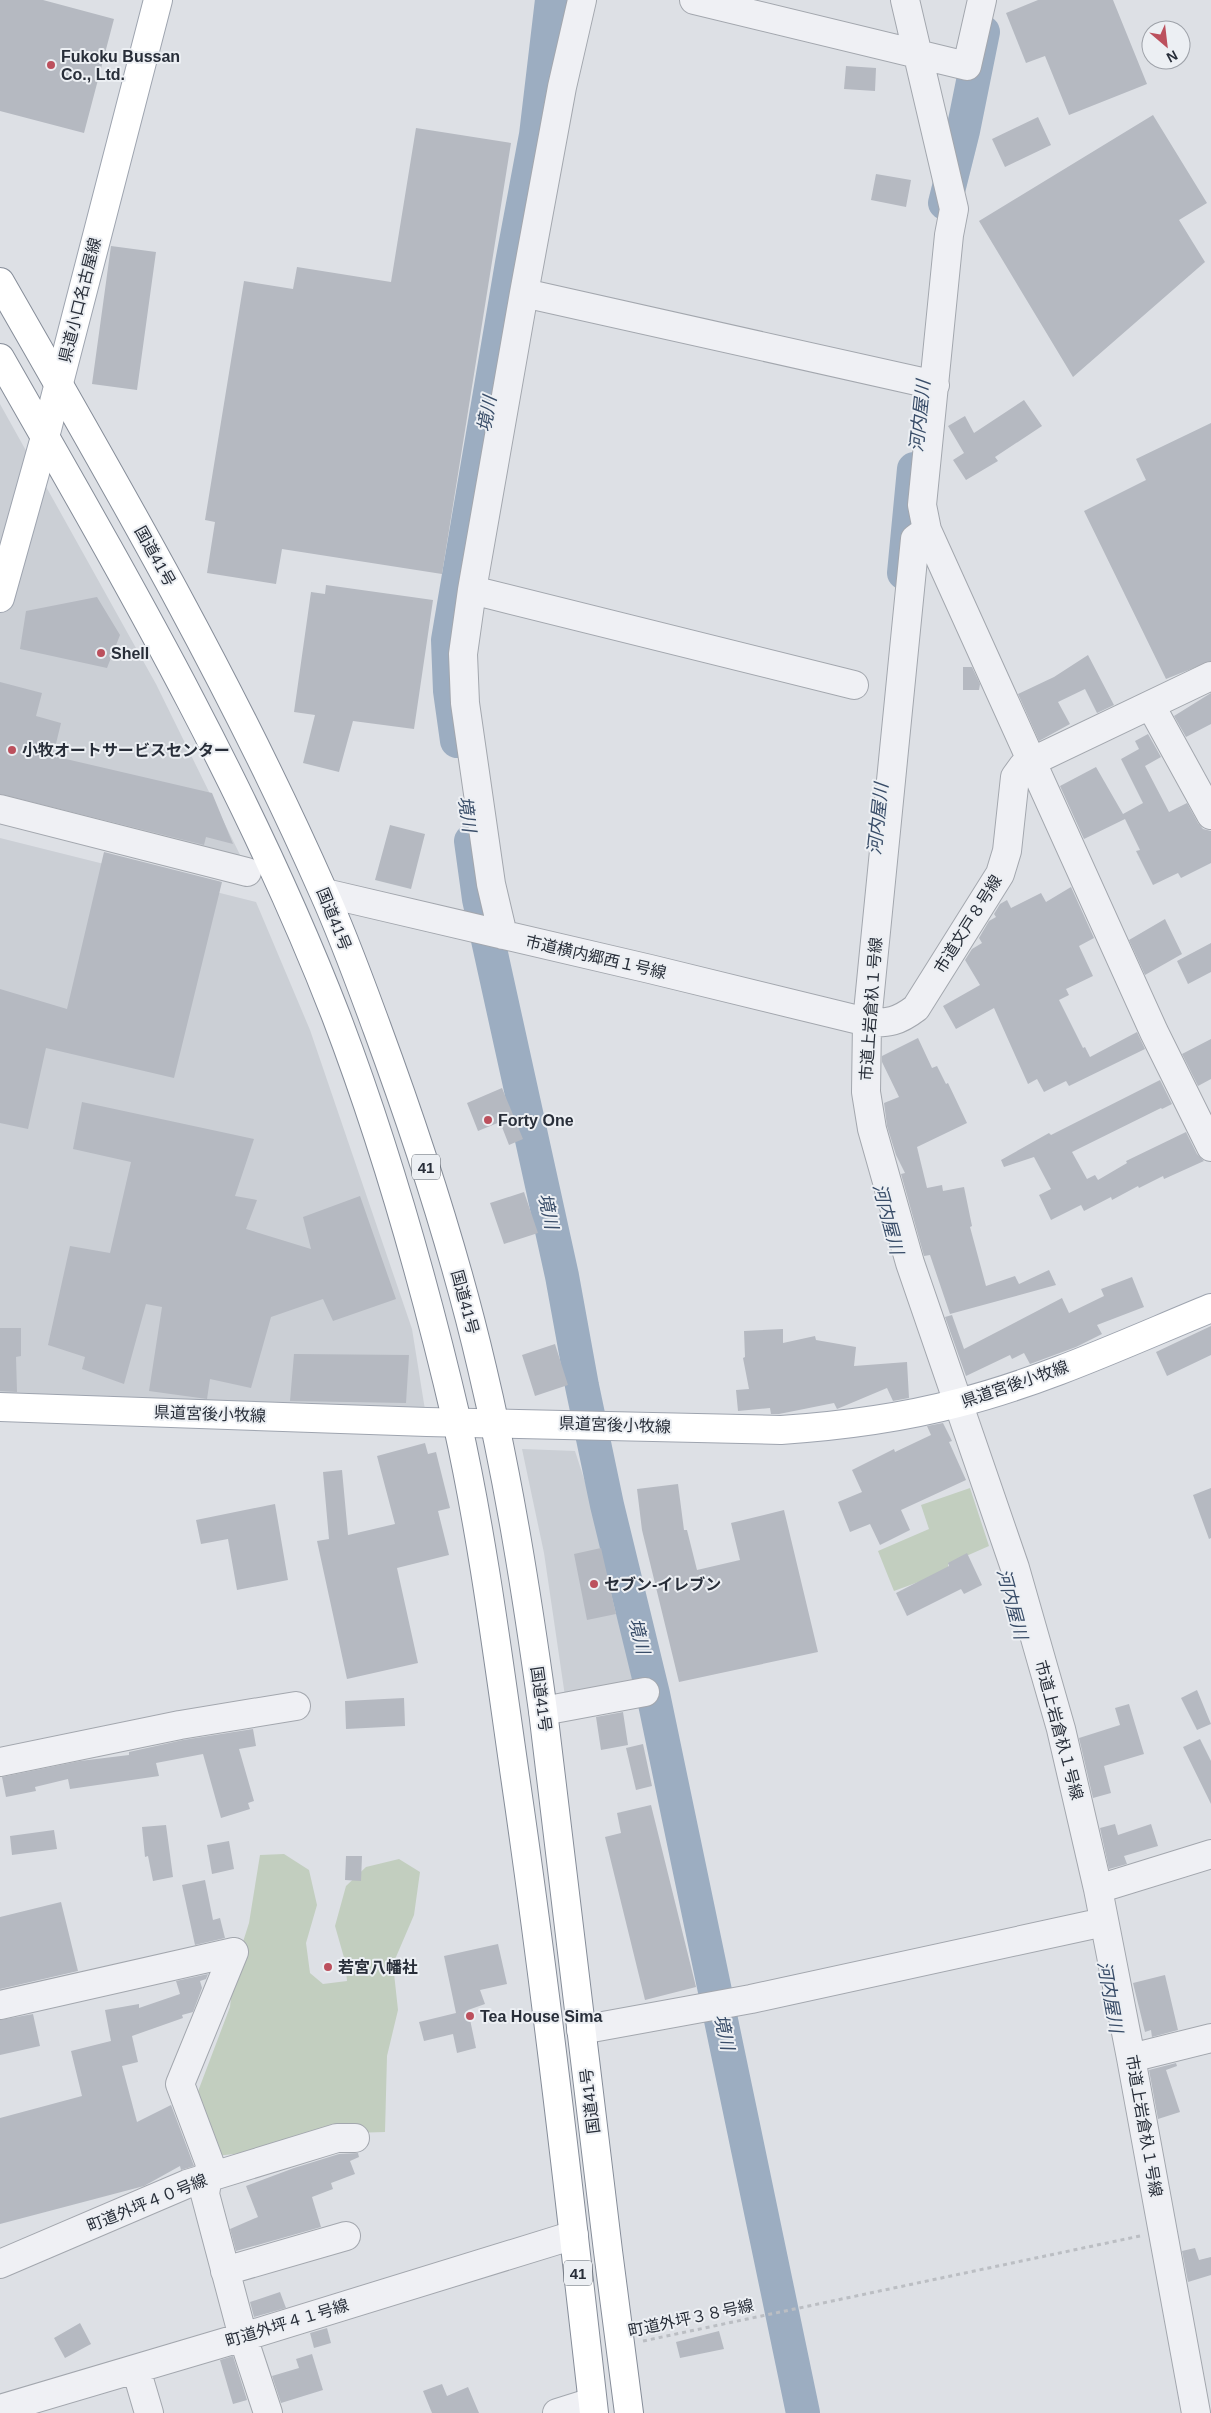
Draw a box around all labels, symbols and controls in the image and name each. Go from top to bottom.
north arrow [1141,20,1191,70]
text: N [1164,47,1180,66]
place label: Fukoku Bussan Co., Ltd. [61,48,180,83]
marker: Fukoku Bussan Co., Ltd. [45,59,57,71]
street label: 県道小口名古屋線 [56,236,104,364]
water label: 河内屋川 [906,377,934,453]
water label: 境川 [474,393,500,433]
street label: 国道41号 [132,523,178,589]
place label: Shell [111,645,149,662]
marker: Shell [95,647,107,659]
place label: 小牧オートサービスセンター [22,742,230,759]
marker: 小牧オートサービスセンター [6,744,18,756]
water label: 河内屋川 [864,780,892,856]
water label: 境川 [455,795,480,835]
street label: 市道文戸８号線 [931,872,1005,976]
street label: 国道41号 [314,885,354,953]
street label: 市道横内郷西１号線 [524,933,668,981]
street label: 市道上岩倉杁１号線 [857,937,885,1081]
place label: Forty One [498,1112,574,1129]
marker: Forty One [482,1114,494,1126]
road number: 41 [412,1154,440,1180]
water label: 河内屋川 [869,1182,907,1258]
water label: 境川 [534,1191,562,1233]
street label: 国道41号 [448,1268,482,1336]
street label: 県道宮後小牧線 [959,1358,1071,1410]
street label: 県道宮後小牧線 [154,1404,266,1424]
street label: 県道宮後小牧線 [559,1415,671,1435]
water label: 河内屋川 [993,1567,1031,1643]
place label: セブン-イレブン [604,1576,721,1593]
marker: セブン-イレブン [588,1578,600,1590]
water label: 境川 [625,1616,654,1658]
street label: 市道上岩倉杁１号線 [1032,1658,1086,1802]
street label: 国道41号 [528,1665,554,1733]
place label: 若宮八幡社 [338,1958,418,1976]
water label: 河内屋川 [1094,1960,1126,2036]
marker: 若宮八幡社 [322,1961,334,1973]
place label: Tea House Sima [480,2008,603,2025]
marker: Tea House Sima [464,2010,476,2022]
water label: 境川 [710,2012,738,2054]
street label: 市道上岩倉杁１号線 [1123,2054,1165,2198]
street label: 国道41号 [578,2067,602,2135]
street label: 町道外坪４０号線 [84,2171,210,2235]
road number: 41 [564,2260,592,2286]
street label: 町道外坪４１号線 [223,2296,351,2350]
street label: 町道外坪３８号線 [627,2296,755,2340]

